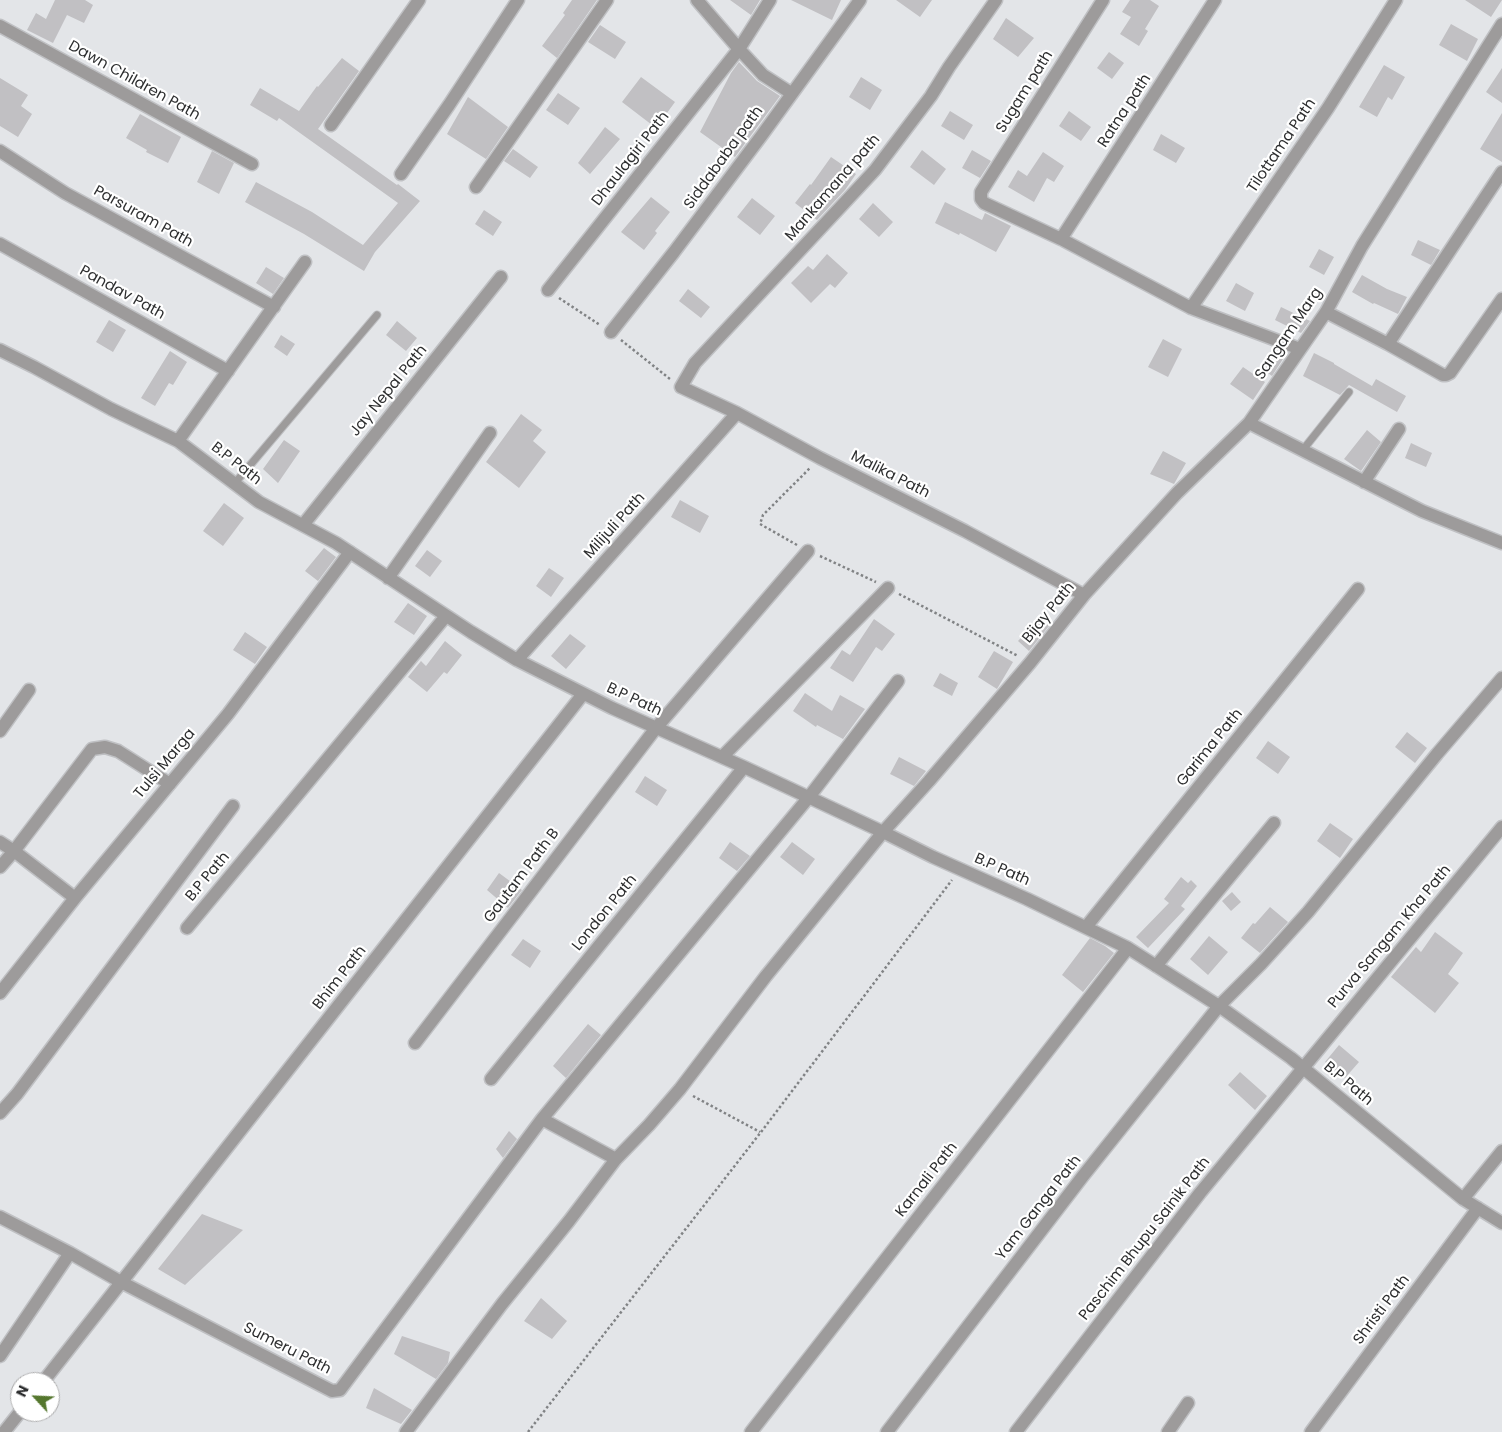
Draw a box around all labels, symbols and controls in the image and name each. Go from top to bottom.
street label: Dawn Children Path [65,37,203,125]
street label: Sugam path [993,48,1057,136]
street label: Ratna path [1095,71,1155,151]
street label: Tilottama Path [1244,96,1320,196]
street label: Siddababa path [681,103,767,213]
street label: Dhaulagiri Path [589,108,673,210]
street label: Mankamana path [782,131,884,245]
street label: Parsuram Path [90,182,196,252]
street label: Pandav Path [76,262,168,324]
street label: Sangam Marg [1252,285,1326,383]
street label: Jay Nepal Path [347,342,431,440]
street label: B.P Path [207,439,265,489]
street label: Malika Path [848,447,932,503]
street label: Milijuli Path [581,489,649,563]
street label: Bijay Path [1019,579,1079,647]
street label: B.P Path [603,679,665,721]
street label: Garima Path [1173,706,1247,790]
street label: Tulsi Marga [131,725,199,803]
street label: Gautam Path B [481,825,563,927]
street label: B.P Path [182,849,234,905]
street label: B.P Path [971,850,1033,890]
street label: Purva Sangam Kha Path [1325,862,1455,1012]
street label: London Path [569,871,641,955]
street label: Bhim Path [310,943,370,1013]
street label: B.P Path [1320,1058,1376,1110]
street label: Karnali Path [892,1139,962,1221]
street label: Yam Ganga Path [993,1152,1085,1264]
street label: Paschim Bhupu Sainik Path [1076,1154,1214,1324]
street label: Shristi Path [1350,1272,1414,1348]
street label: Sumeru Path [240,1319,334,1379]
north arrow [10,1372,60,1422]
text: N [11,1382,34,1400]

